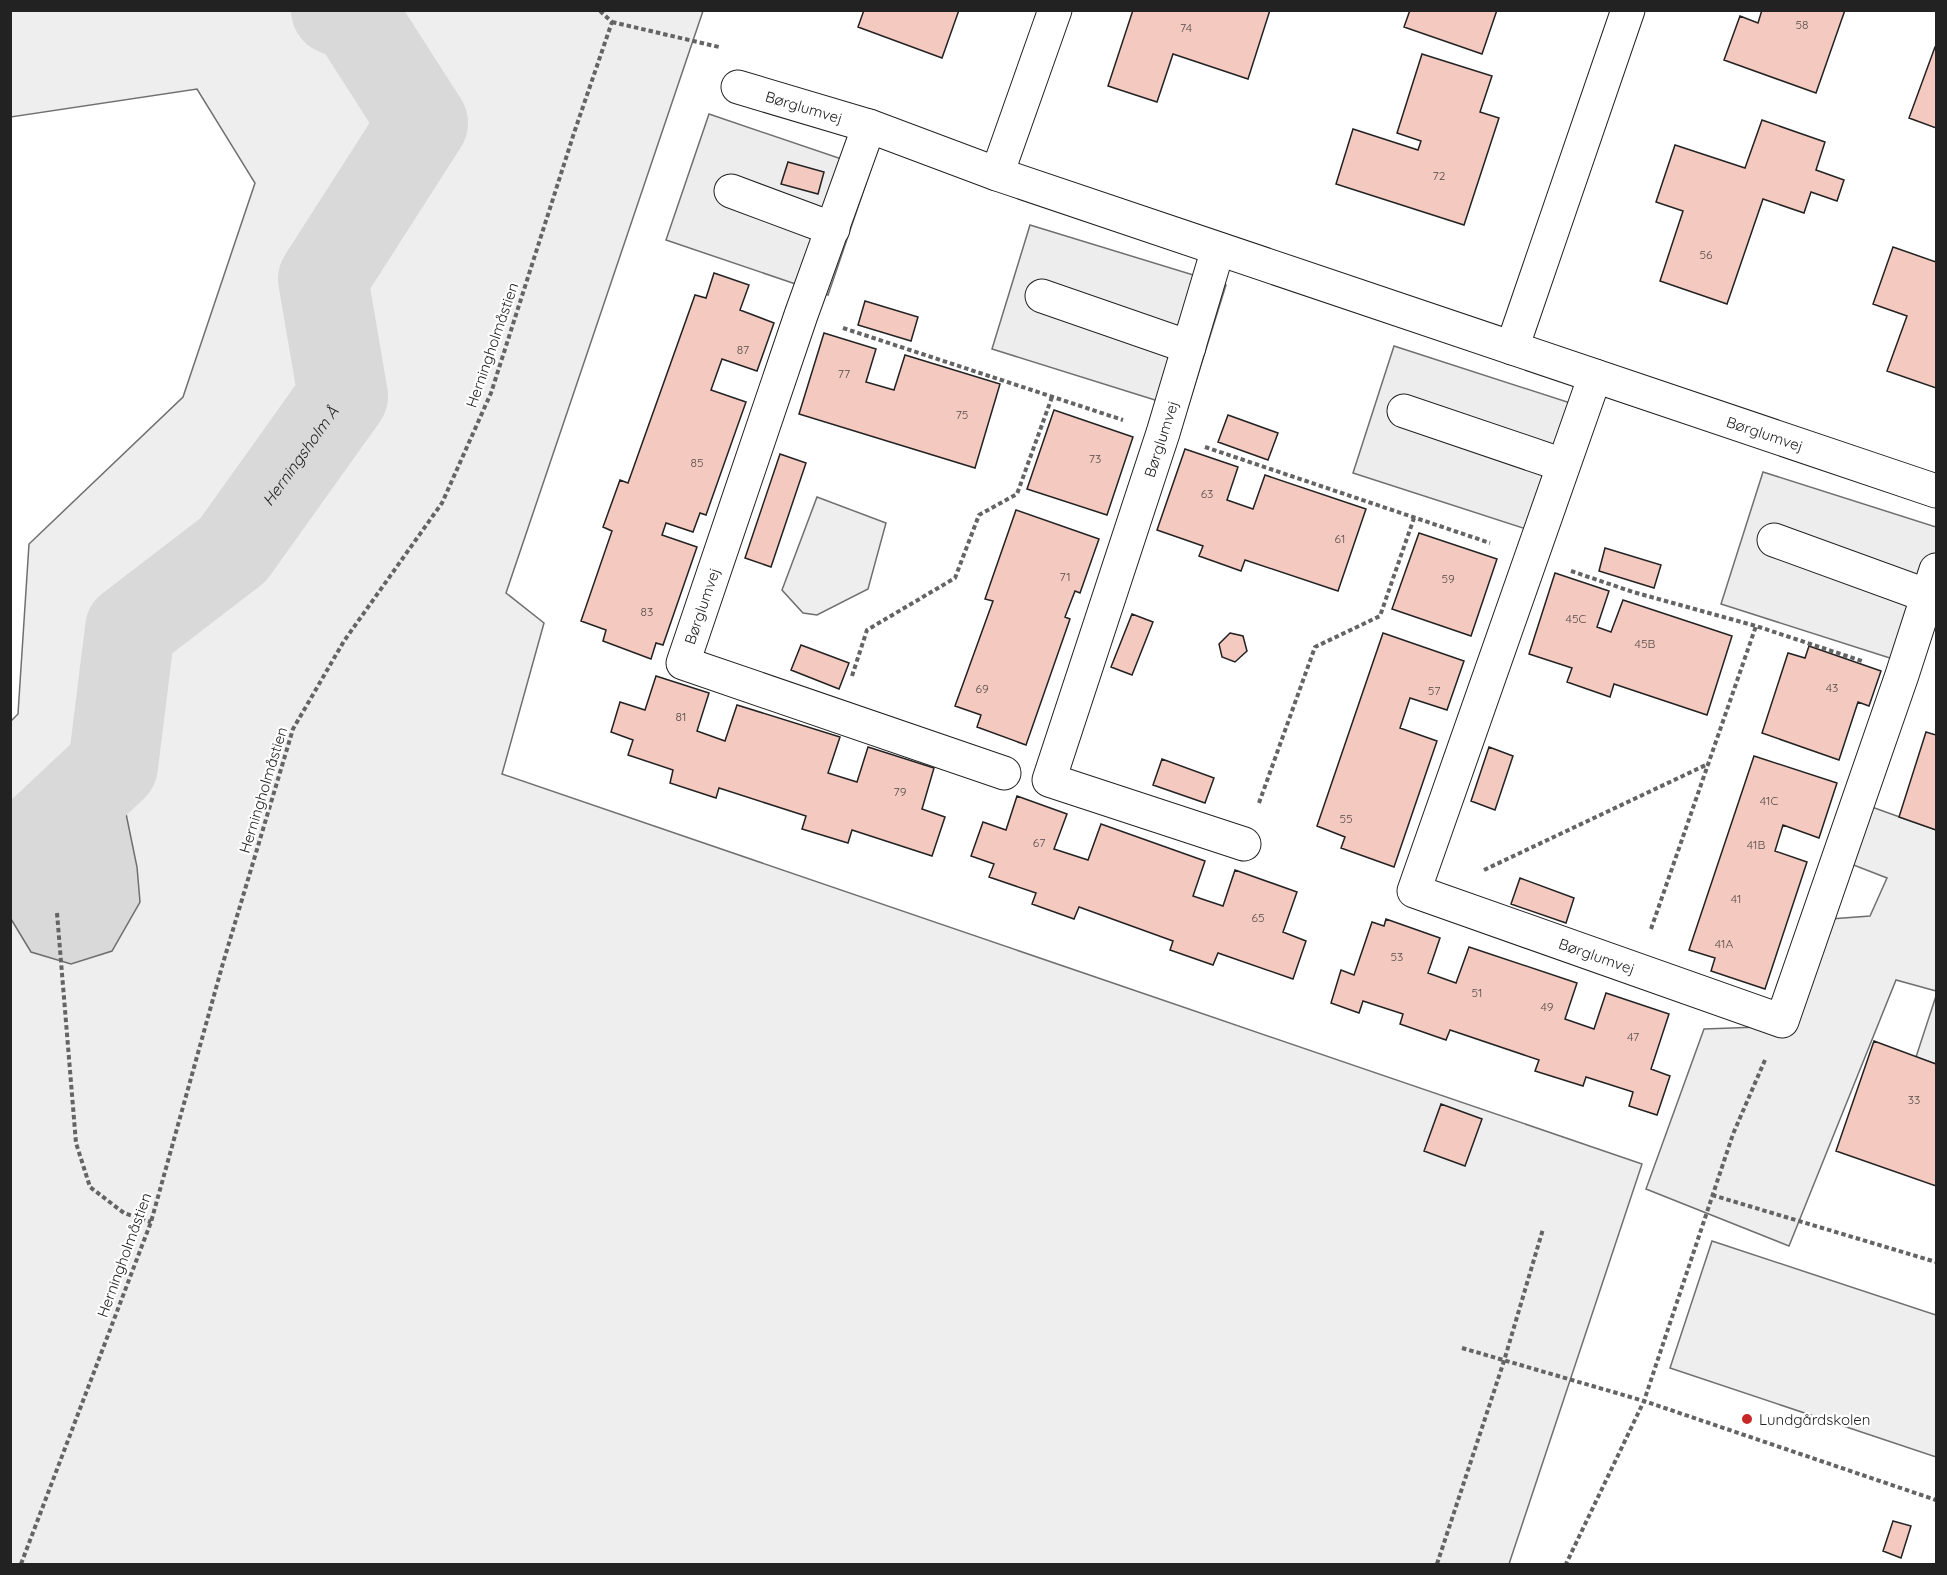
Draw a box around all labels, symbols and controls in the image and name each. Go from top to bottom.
house number: 58 [1795,17,1809,32]
house number: 74 [1180,20,1192,35]
street label: Børglumvej [763,86,845,127]
house number: 72 [1433,168,1446,183]
house number: 56 [1700,247,1713,262]
street label: Herningholmåstien [462,280,522,410]
house number: 87 [737,342,749,357]
house number: 77 [838,366,850,381]
street label: Børglumvej [1140,398,1182,480]
water label: Herningsholm Å [258,402,343,510]
house number: 75 [956,407,968,422]
street label: Børglumvej [1724,412,1806,455]
house number: 73 [1089,451,1101,466]
house number: 85 [690,455,704,470]
house number: 63 [1201,486,1213,501]
house number: 61 [1335,531,1345,546]
street label: Børglumvej [680,565,724,647]
house number: 71 [1059,569,1071,584]
house number: 59 [1441,571,1455,586]
house number: 83 [641,604,653,619]
house number: 45C [1566,611,1587,626]
house number: 45B [1635,636,1656,651]
house number: 43 [1826,680,1838,695]
house number: 69 [975,681,989,696]
house number: 57 [1428,683,1440,698]
house number: 81 [676,709,686,724]
street label: Herningholmåstien [235,724,291,856]
house number: 79 [894,784,907,799]
house number: 41C [1760,793,1778,808]
house number: 55 [1339,811,1353,826]
house number: 67 [1033,835,1045,850]
house number: 41B [1747,837,1765,852]
house number: 41 [1731,891,1741,906]
house number: 65 [1252,910,1265,925]
street label: Børglumvej [1556,933,1638,978]
house number: 41A [1715,936,1733,951]
house number: 53 [1391,949,1403,964]
house number: 51 [1472,985,1482,1000]
house number: 49 [1541,999,1554,1014]
house number: 47 [1627,1029,1639,1044]
house number: 33 [1908,1092,1920,1107]
street label: Herningholmåstien [93,1190,155,1320]
place label: Lundgårdskolen [1759,1410,1870,1429]
marker: Lundgårdskolen [1740,1412,1754,1426]

